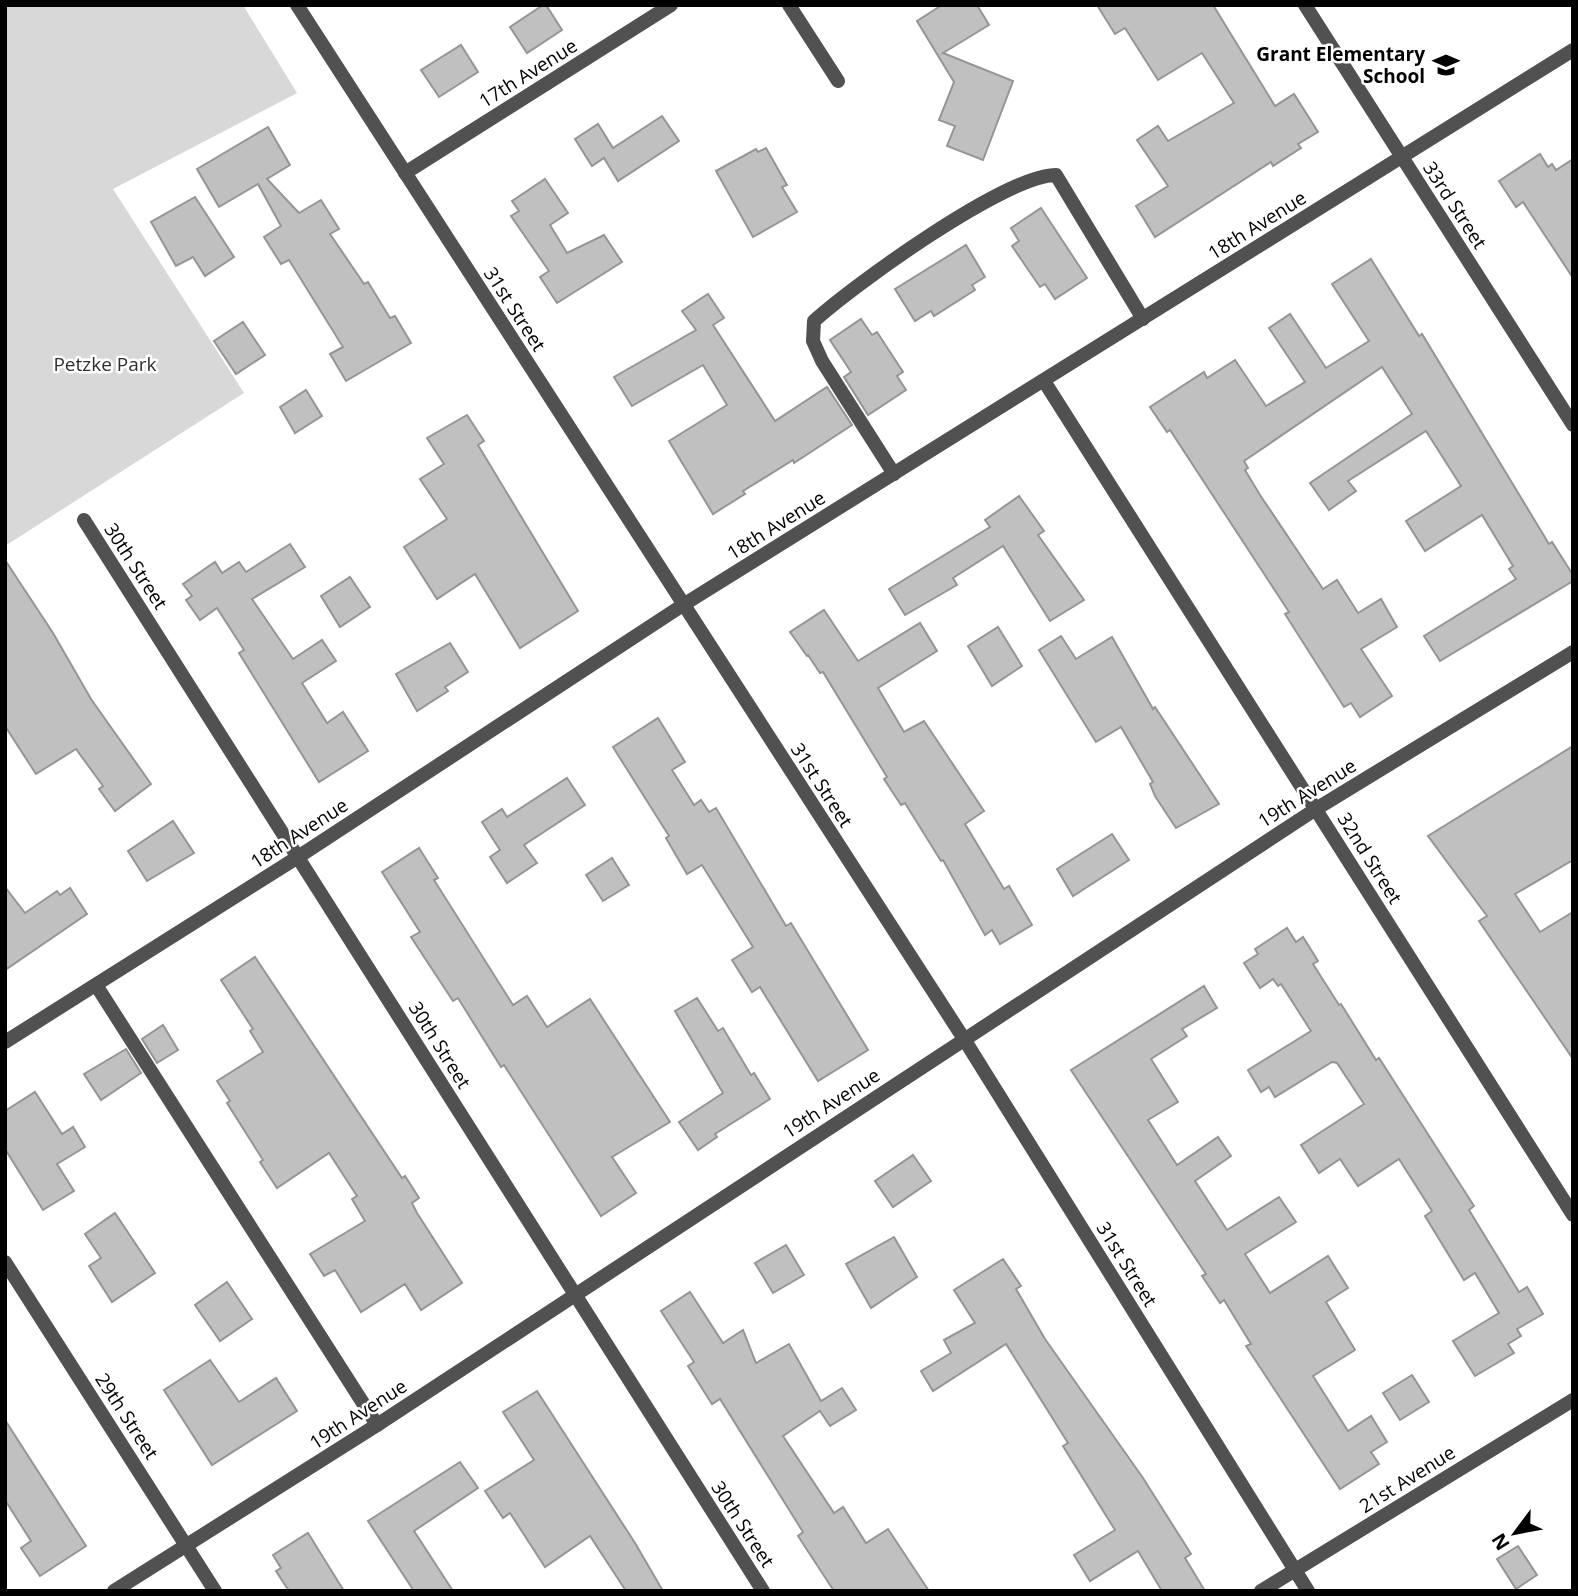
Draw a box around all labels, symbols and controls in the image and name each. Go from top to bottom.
street label: 17th Avenue [474,32,582,114]
place label: Grant Elementary School [1256,41,1425,89]
school or university icon: Grant Elementary School [1431,50,1461,80]
street label: 33rd Street [1417,156,1493,254]
street label: 18th Avenue [1203,184,1311,266]
street label: 31st Street [478,262,552,356]
park label: Petzke Park [53,351,157,377]
street label: 18th Avenue [722,484,830,566]
street label: 30th Street [98,518,174,614]
street label: 31st Street [785,738,859,832]
street label: 19th Avenue [1253,752,1361,834]
street label: 18th Avenue [245,792,353,874]
street label: 32nd Street [1332,807,1408,909]
street label: 30th Street [403,996,477,1094]
street label: 19th Avenue [777,1062,885,1144]
street label: 31st Street [1091,1217,1163,1312]
street label: 29th Street [89,1368,165,1464]
street label: 19th Avenue [304,1373,412,1455]
street label: 21st Avenue [1354,1439,1460,1519]
street label: 30th Street [705,1476,781,1572]
north arrow [1480,1498,1550,1568]
text: N [1485,1529,1516,1555]

